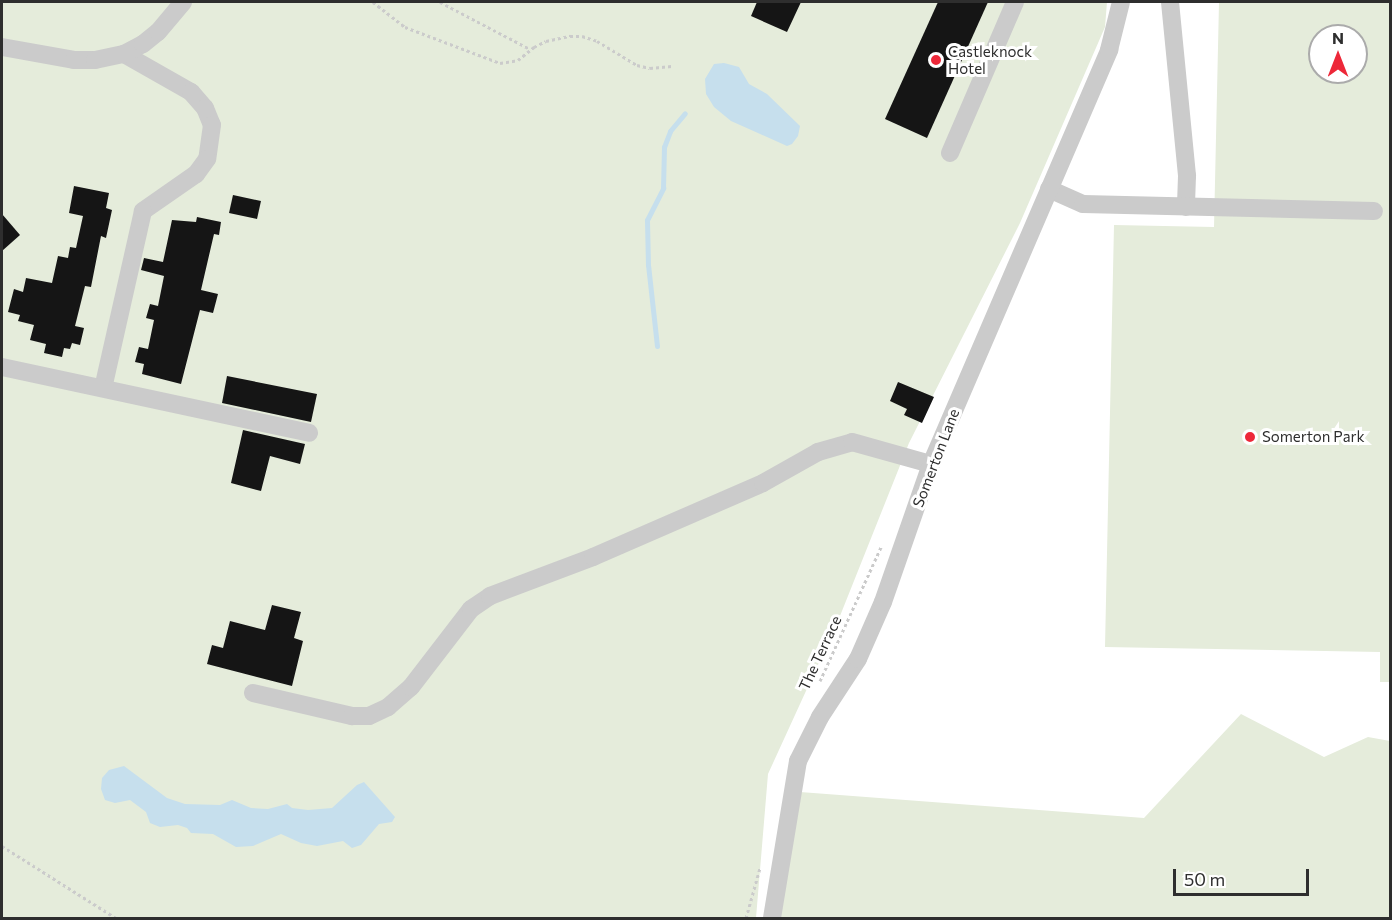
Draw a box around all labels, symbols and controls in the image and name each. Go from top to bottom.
north arrow [1308,24,1368,84]
text: N [1332,28,1344,47]
place label: Castleknock Hotel [948,42,1032,77]
marker: Castleknock Hotel [929,53,943,67]
street label: Somerton Lane [909,406,963,510]
place label: Somerton Park [1262,428,1365,446]
marker: Somerton Park [1243,430,1257,444]
street label: The Terrace [795,613,845,693]
scale bar [1176,857,1312,895]
text: 50 m [1184,868,1225,890]

